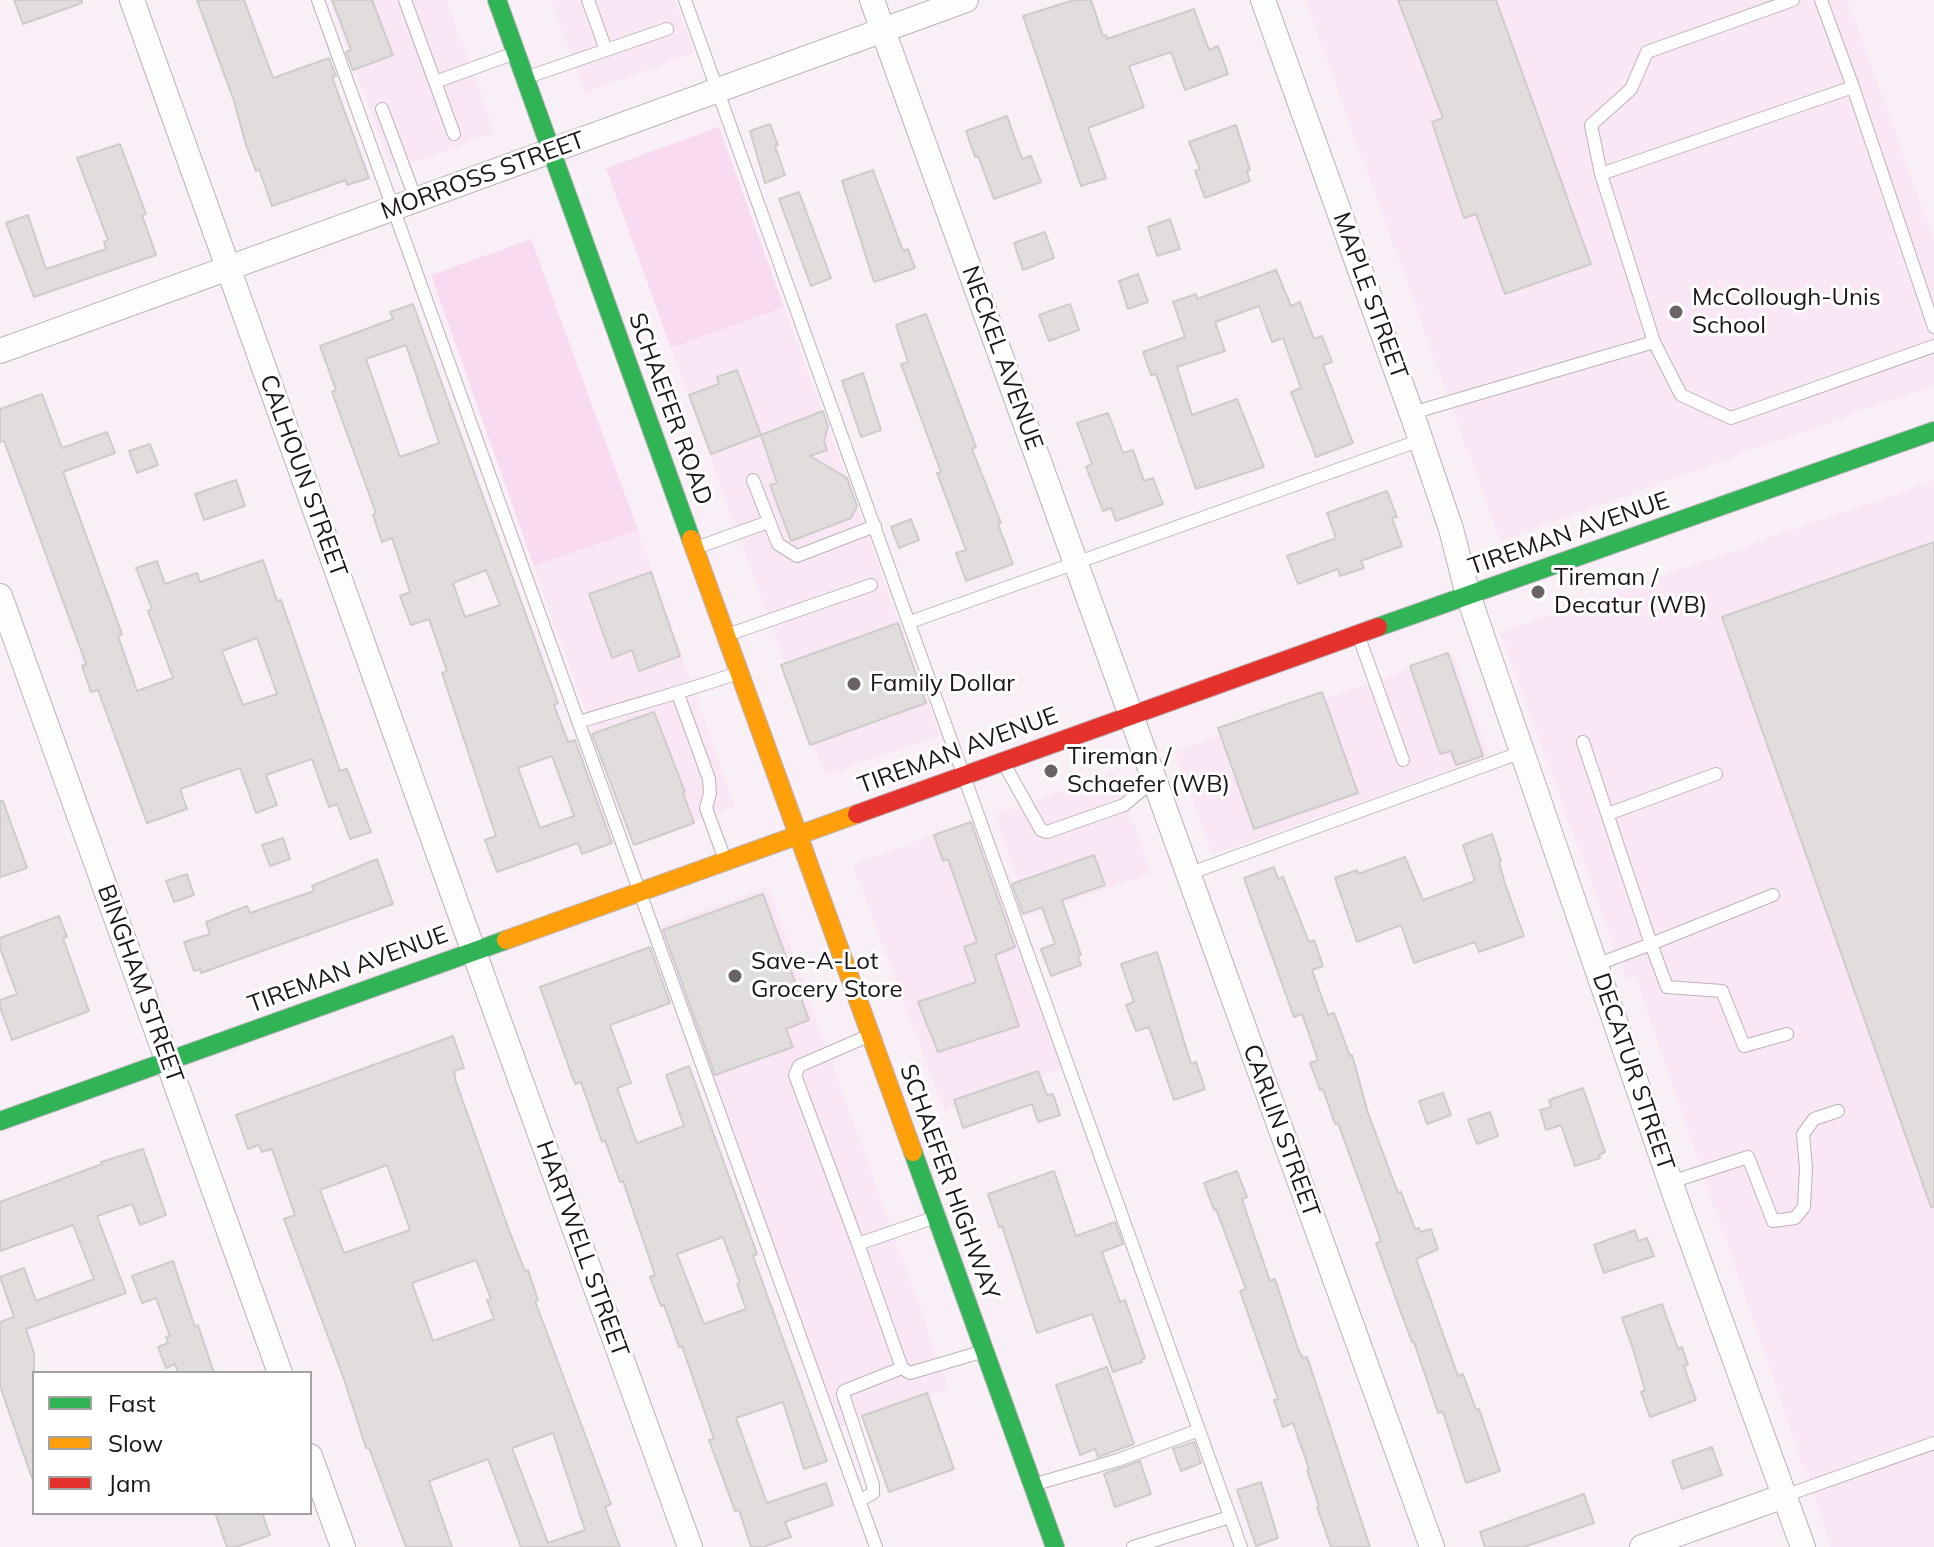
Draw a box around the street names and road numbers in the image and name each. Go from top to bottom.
street label: MORROSS STREET [377,126,589,226]
street label: MAPLE STREET [1326,209,1414,383]
street label: NECKEL AVENUE [955,262,1049,454]
street label: SCHAEFER ROAD [622,309,718,509]
street label: CALHOUN STREET [253,371,353,581]
street label: TIREMAN AVENUE [1465,486,1673,582]
street label: TIREMAN AVENUE [854,701,1062,801]
street label: BINGHAM STREET [91,881,189,1087]
street label: TIREMAN AVENUE [244,920,452,1020]
street label: DECATUR STREET [1586,970,1680,1174]
street label: CARLIN STREET [1236,1041,1326,1221]
street label: SCHAEFER HIGHWAY [893,1060,1005,1304]
street label: HARTWELL STREET [529,1137,635,1361]

